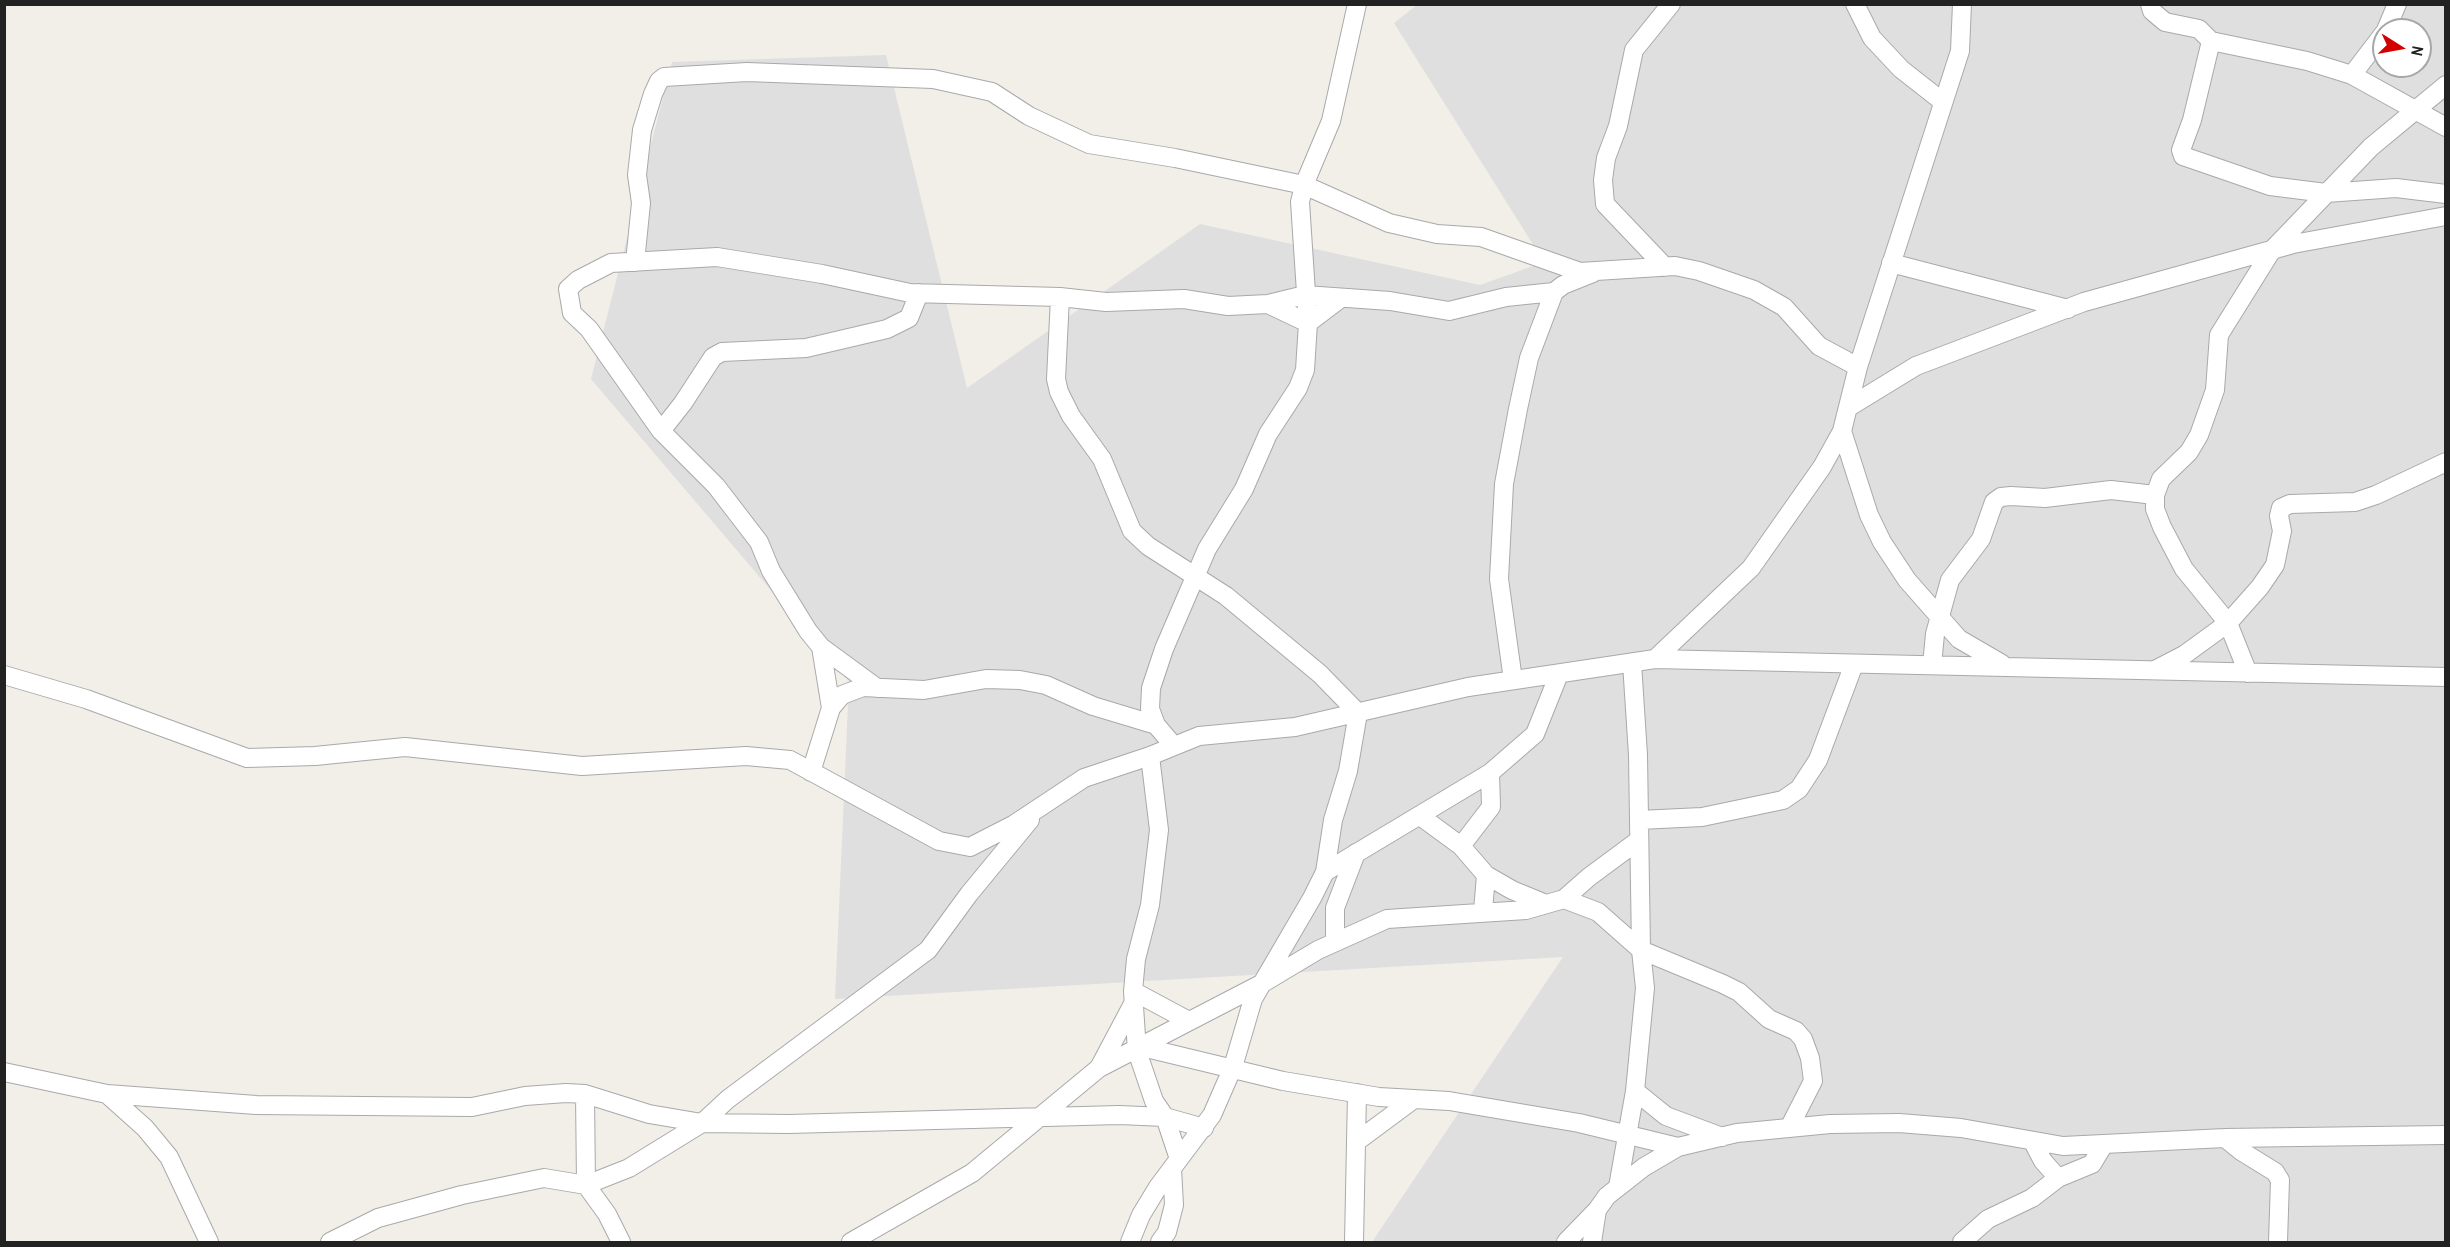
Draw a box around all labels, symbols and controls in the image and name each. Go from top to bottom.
north arrow [2372,18,2432,78]
text: N [2406,44,2429,58]

